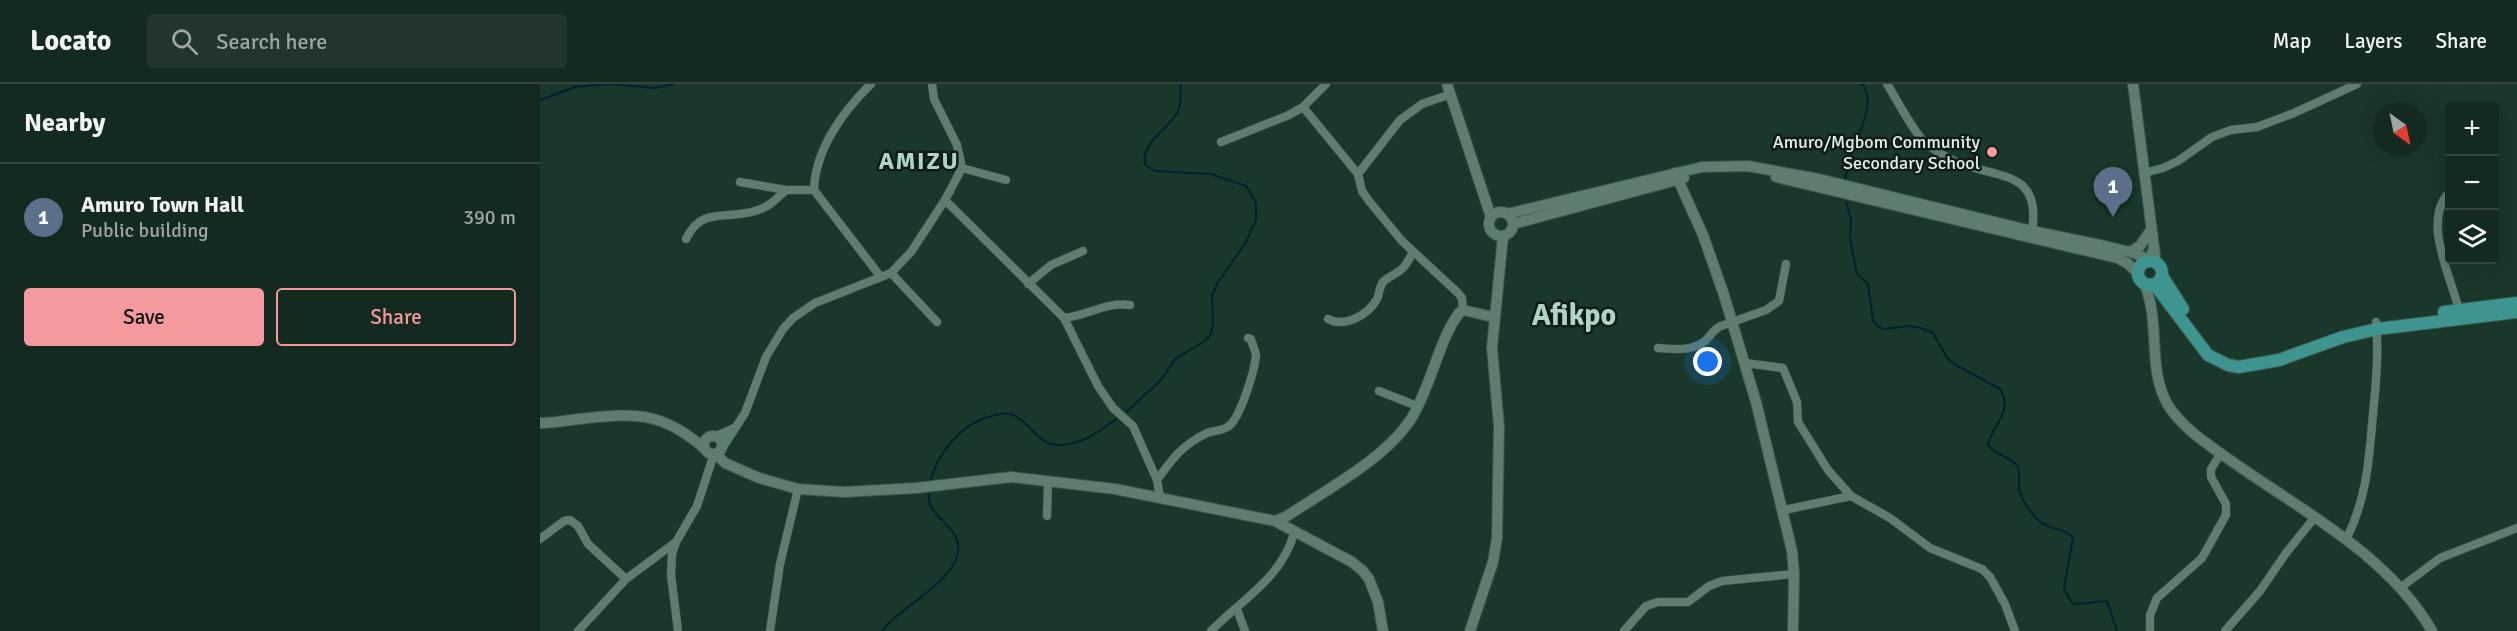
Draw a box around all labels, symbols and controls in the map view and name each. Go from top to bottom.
search box [147,14,567,68]
text: Locato [30,24,111,58]
icon: search [168,25,201,58]
text: Search here [216,28,327,55]
text: Map [2273,28,2311,54]
text: Layers [2344,28,2402,54]
text: Share [2435,28,2487,54]
north arrow [2373,102,2427,156]
map controls [2445,102,2499,264]
button: + [2445,102,2499,156]
text: Nearby [24,107,105,139]
place label: Amuro/Mgbom Community Secondary School [1773,131,1981,174]
marker: Amuro/Mgbom Community Secondary School [1985,145,1999,159]
district label: AMIZU [879,146,959,176]
button: − [2445,156,2499,210]
pin: 1 [2094,168,2132,217]
text: Amuro Town Hall [81,191,244,218]
text: 1 [38,205,49,230]
text: 390 m [463,205,516,230]
button: layers [2445,210,2499,264]
text: Public building [81,218,209,243]
button: Save [24,288,264,346]
button: Share [276,288,516,346]
district label: Afikpo [1532,297,1616,334]
your location [1693,347,1722,376]

